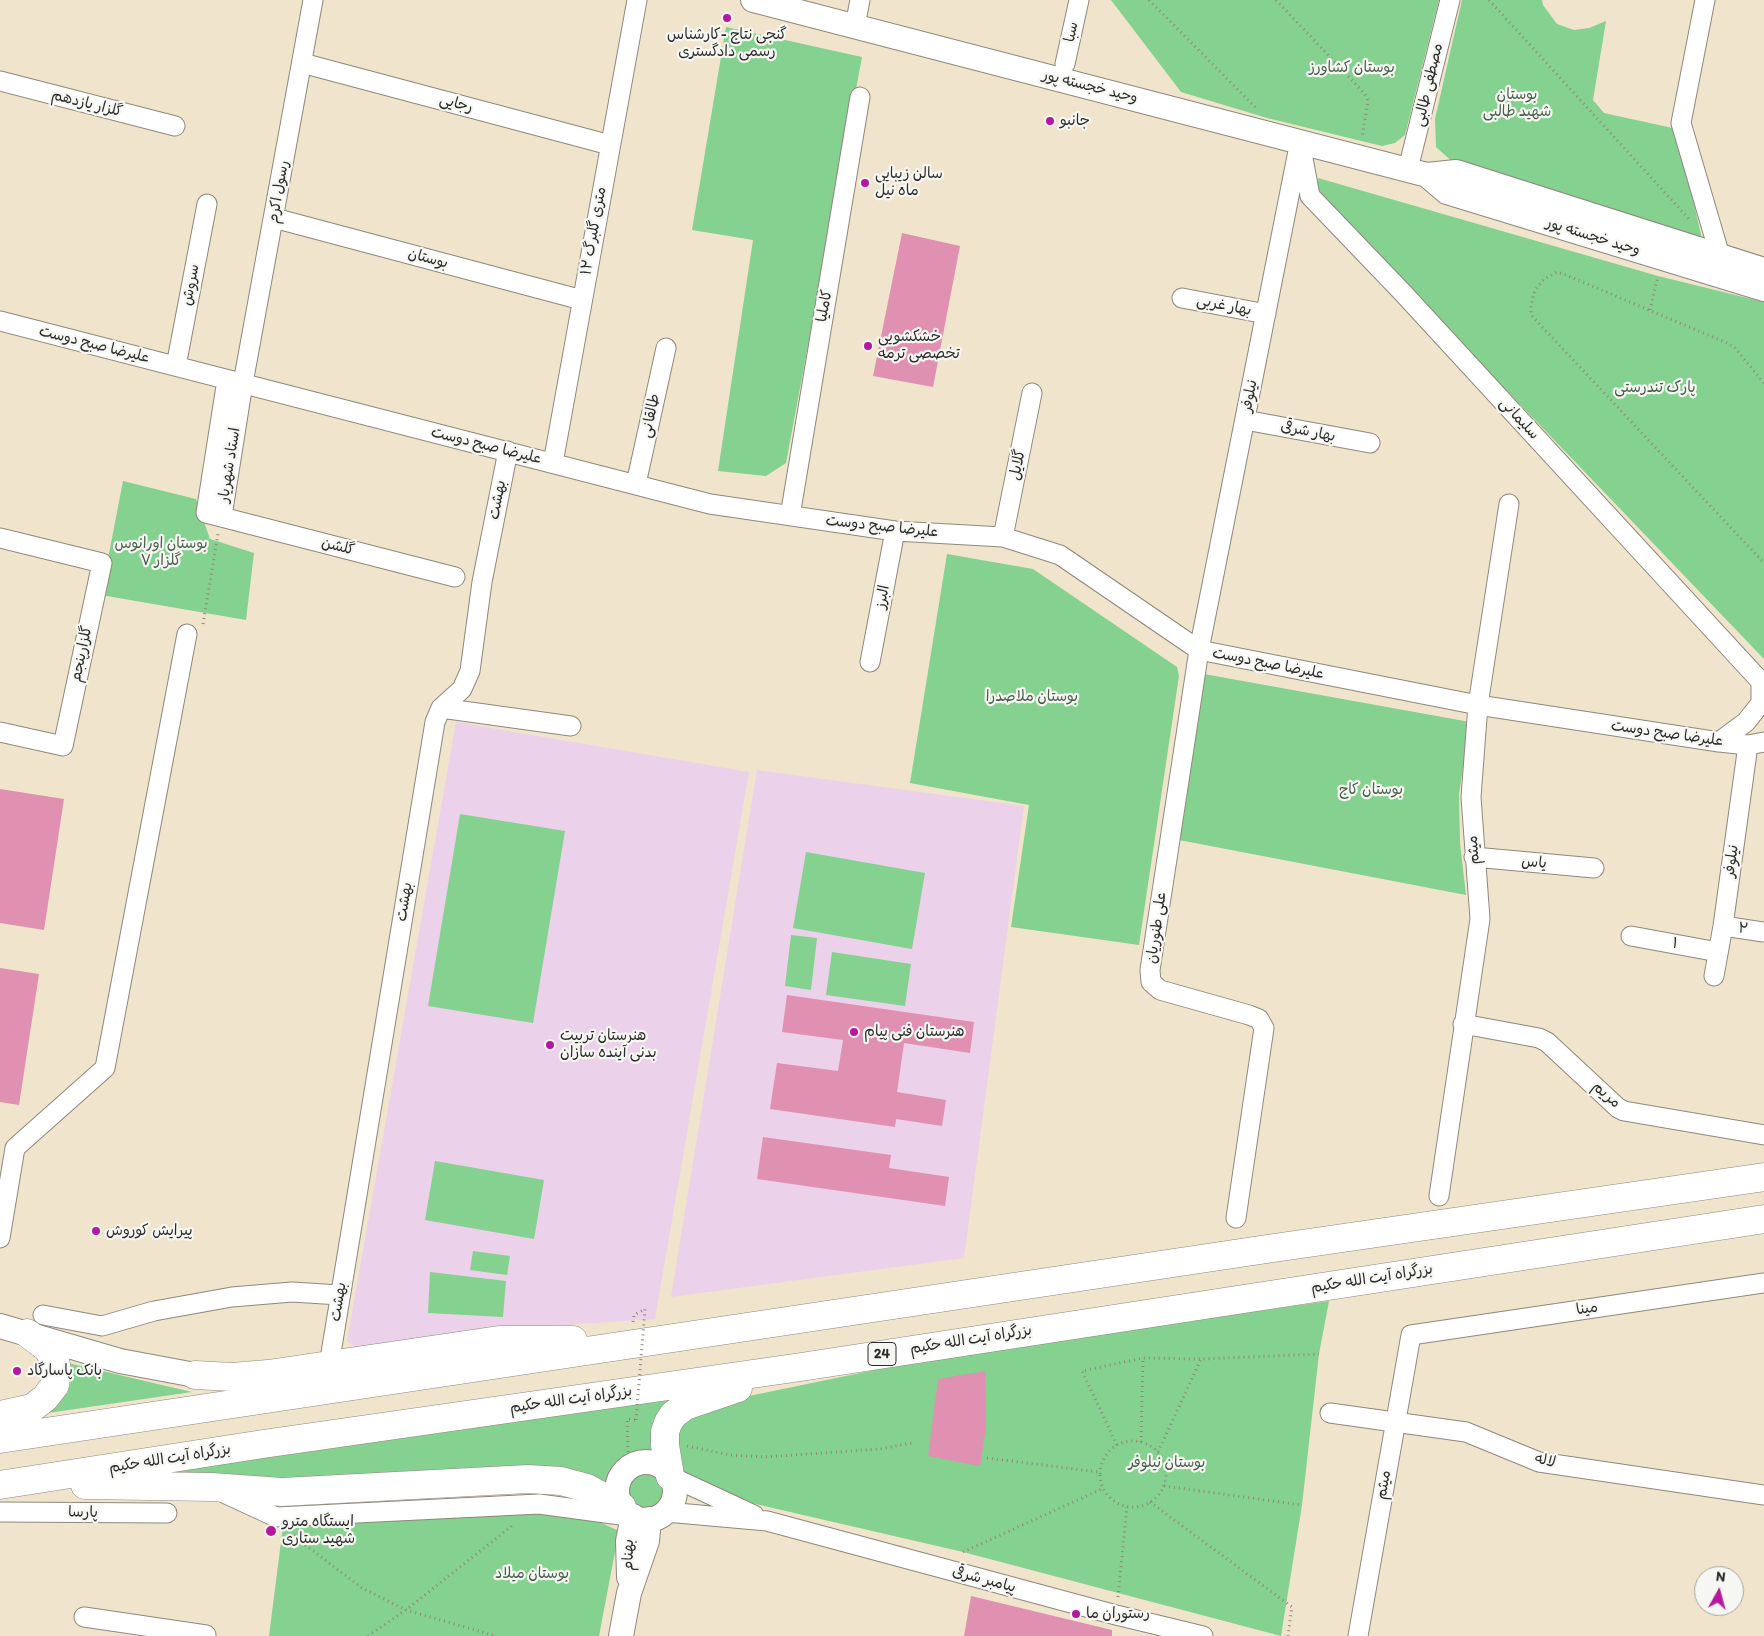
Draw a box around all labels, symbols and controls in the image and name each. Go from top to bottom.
marker: گنجی نتاج -کارشناس رسمی دادگستری [721,12,733,24]
street label: سبا [1061,20,1083,44]
place label: گنجی نتاج -کارشناس رسمی دادگستری [667,26,787,61]
street label: مصطفی طالبی [1411,42,1447,128]
park label: بوستان کشاورز [1309,59,1395,77]
street label: وحید خجسته پور [1041,66,1139,108]
street label: گلزار یازدهم [50,86,124,122]
park label: بوستان شهید طالبی [1483,86,1551,121]
street label: رجایی [437,91,475,117]
place label: جانبو [1060,112,1090,130]
marker: جانبو [1044,115,1056,127]
street label: رسول اکرم [265,159,293,225]
place label: سالن زیبایی ماه نیل [875,165,943,200]
marker: سالن زیبایی ماه نیل [859,177,871,189]
street label: ۱۲ متری گلبرگ [577,185,611,277]
street label: وحید خجسته پور [1544,214,1642,260]
street label: بوستان [406,245,450,273]
street label: سروش [178,263,204,307]
street label: کاملیا [813,288,837,324]
street label: بهار غربی [1195,292,1253,320]
street label: علیرضا صبح دوست [37,323,151,367]
place label: خشکشویی تخصصی ترمه [878,328,960,363]
marker: خشکشویی تخصصی ترمه [862,340,874,352]
street label: نیلوفر [1238,378,1262,414]
park label: پارک تندرستی [1614,379,1696,397]
street label: طالقانی [638,392,664,440]
street label: سلیمانی [1495,394,1543,444]
street label: بهار شرقی [1279,418,1337,446]
street label: علیرضا صبح دوست [429,424,543,468]
street label: استاد شهریار [215,426,245,504]
street label: گلایل [1006,448,1030,482]
street label: بهشت [485,479,511,521]
street label: علیرضا صبح دوست [825,512,939,542]
street label: گلشن [320,534,356,560]
park label: بوستان اورانوس گلزار ۷ [114,535,208,570]
street label: البرز [872,584,894,610]
street label: گلزارپنجم [67,624,97,684]
street label: علیرضا صبح دوست [1211,644,1325,684]
park label: بوستان ملاصدرا [986,688,1078,706]
street label: علیرضا صبح دوست [1610,717,1724,751]
park label: بوستان کاج [1339,781,1403,799]
street label: میثم [1464,835,1484,865]
street label: نیلوفر [1721,844,1743,878]
street label: یاس [1521,853,1547,873]
street label: بهشت [393,881,417,923]
street label: علی طنوریان [1143,891,1171,965]
street label: ۲ [1737,919,1749,939]
street label: ۱ [1671,935,1679,953]
place label: هنرستان فنی پیام [864,1023,965,1041]
marker: هنرستان فنی پیام [848,1026,860,1038]
place label: هنرستان تربیت بدنی آینده سازان [560,1027,657,1062]
marker: هنرستان تربیت بدنی آینده سازان [544,1039,556,1051]
street label: مریم [1588,1078,1624,1112]
place label: پیرایش کوروش [106,1222,193,1240]
marker: پیرایش کوروش [90,1225,102,1237]
street label: بزرگراه آیت الله حکیم [1310,1260,1434,1298]
street label: بهشت [327,1281,351,1323]
street label: مینا [1575,1299,1599,1319]
street label: بزرگراه آیت الله حکیم [909,1321,1033,1359]
road number: 24 [868,1342,896,1366]
place label: بانک پاسارگاد [27,1362,102,1380]
marker: بانک پاسارگاد [11,1365,23,1377]
street label: بزرگراه آیت الله حکیم [509,1383,633,1417]
street label: بزرگراه آیت الله حکیم [108,1440,232,1478]
street label: لاله [1533,1450,1557,1472]
park label: بوستان نیلوفر [1129,1454,1205,1472]
street label: میثم [1373,1469,1395,1501]
street label: پارسا [68,1504,98,1522]
place label: ایستگاه مترو شهید ستاری [282,1513,355,1548]
marker: ایستگاه مترو شهید ستاری [264,1524,278,1538]
street label: بهنام [620,1539,638,1571]
street label: پیامبر شرقی [950,1563,1018,1597]
park label: بوستان میلاد [495,1565,569,1583]
north arrow [1694,1566,1744,1616]
text: N [1715,1568,1726,1586]
place label: رستوران ما [1086,1605,1150,1623]
marker: رستوران ما [1070,1608,1082,1620]

